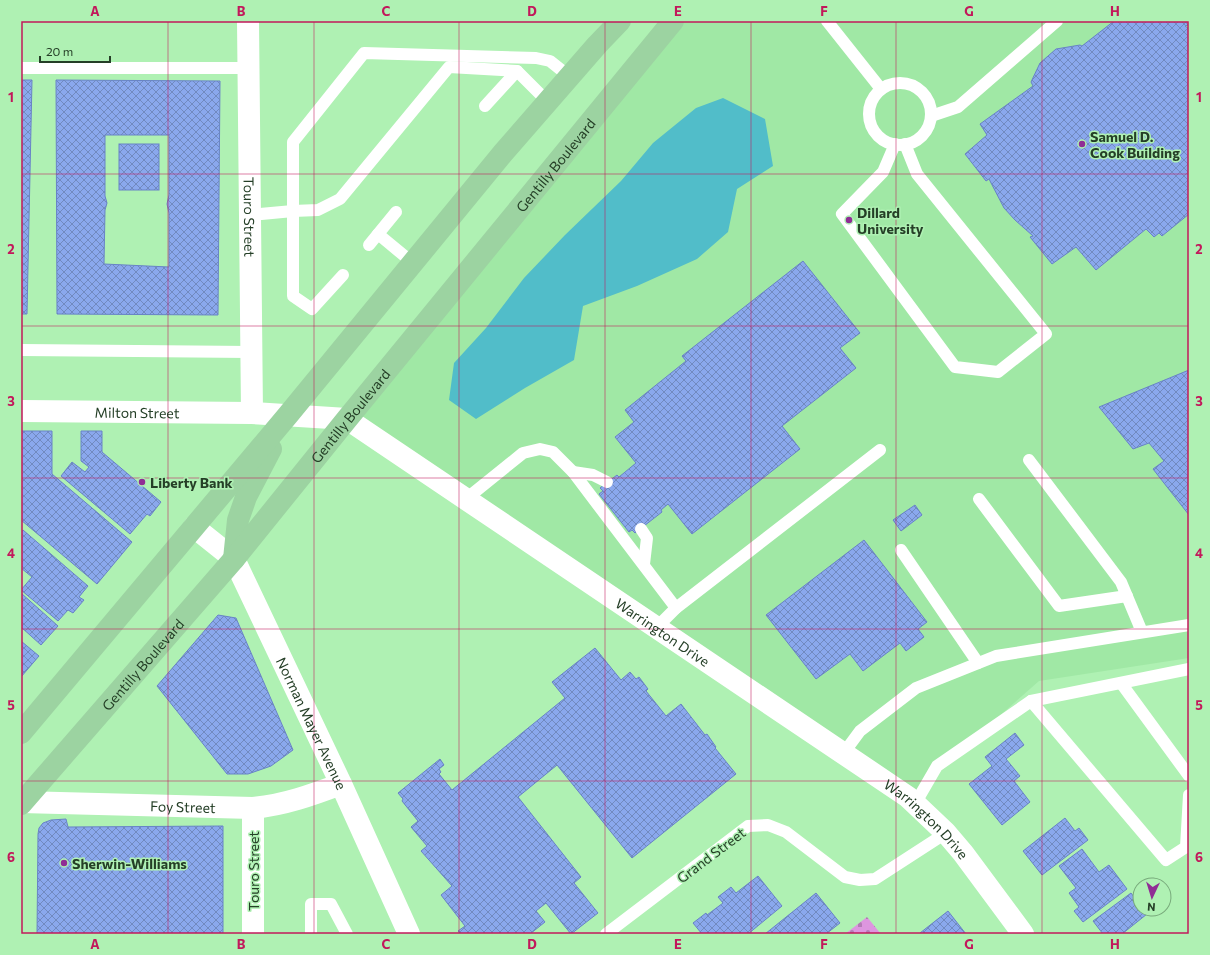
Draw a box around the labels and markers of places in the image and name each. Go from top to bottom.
place label: Samuel D. Cook Building [1090,128,1180,161]
marker: Samuel D. Cook Building [1077,139,1087,149]
place label: Dillard University [857,204,924,237]
marker: Dillard University [844,215,854,225]
place label: Liberty Bank [150,474,233,491]
marker: Liberty Bank [137,477,147,487]
place label: Sherwin-Williams [72,855,187,872]
marker: Sherwin-Williams [59,858,69,868]

